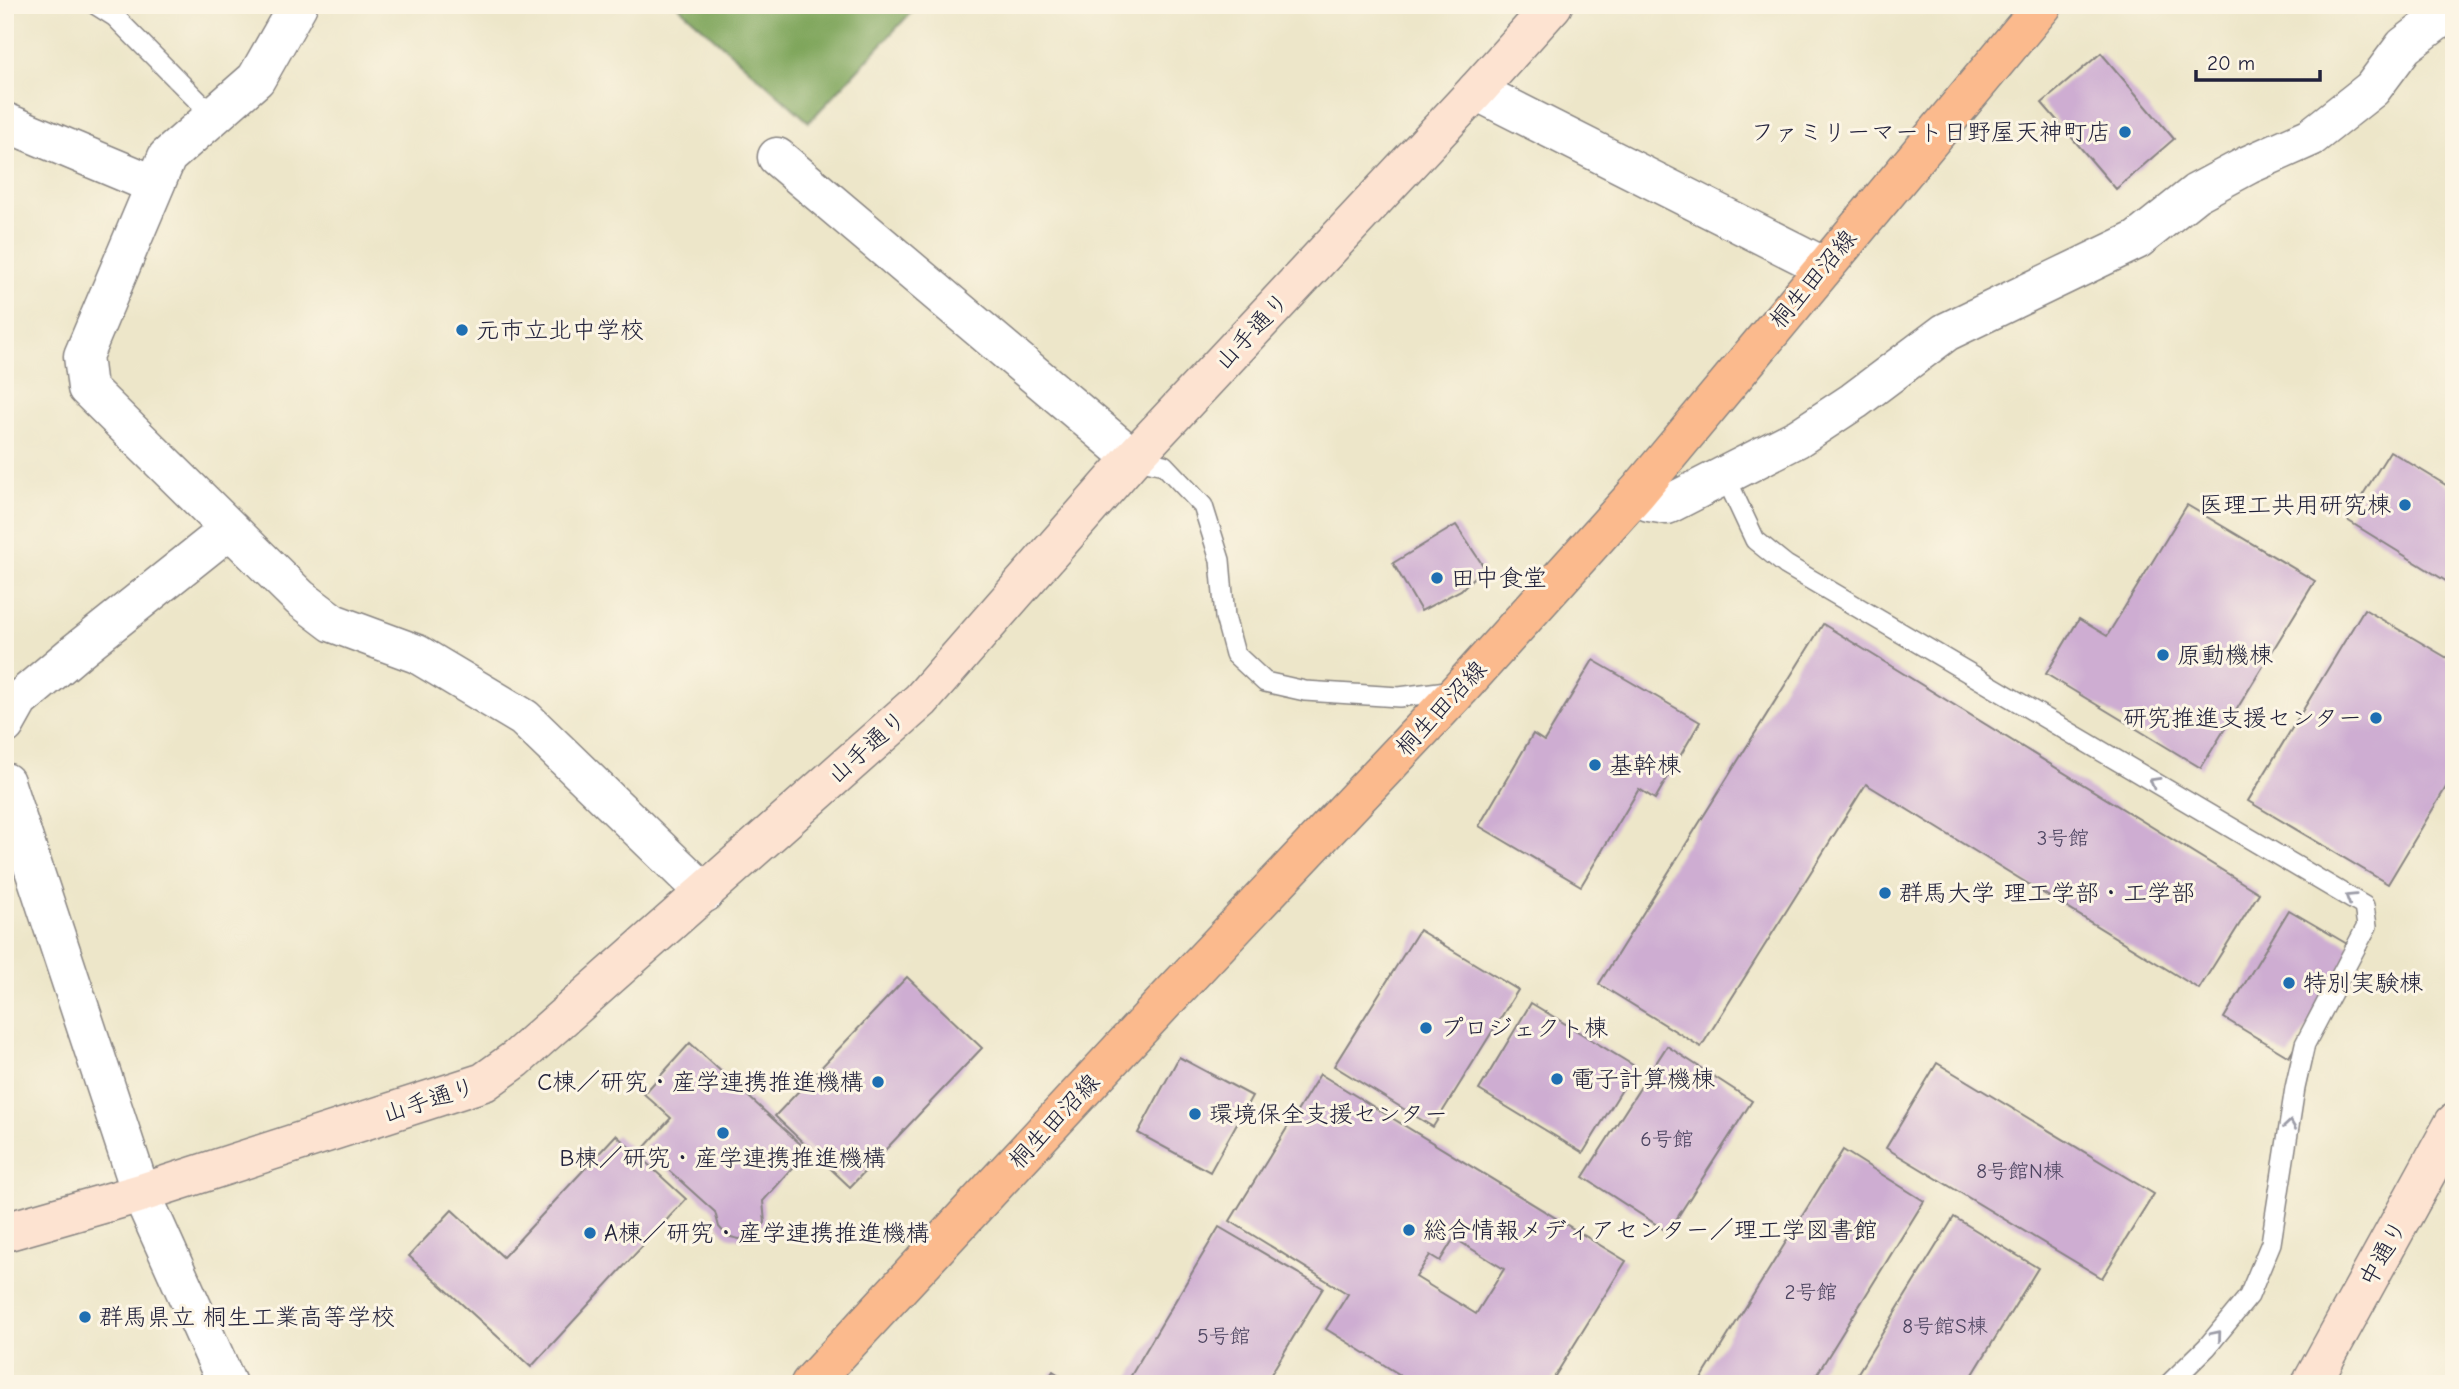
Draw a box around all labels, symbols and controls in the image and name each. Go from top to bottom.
scale bar [2196,38,2321,82]
text: 20 m [2207,51,2255,75]
place label: ファミリーマート日野屋天神町店 [1751,118,2111,146]
marker: ファミリーマート日野屋天神町店 [2117,124,2133,140]
street label: 桐生田沼線 [1764,224,1862,334]
street label: 山手通り [1209,286,1295,376]
place label: 元市立北中学校 [476,316,644,344]
marker: 元市立北中学校 [454,322,470,338]
place label: 医理工共用研究棟 [2199,491,2391,519]
marker: 医理工共用研究棟 [2397,497,2413,513]
place label: 田中食堂 [1451,564,1547,592]
marker: 田中食堂 [1429,570,1445,586]
place label: 原動機棟 [2177,641,2273,669]
marker: 原動機棟 [2155,647,2171,663]
street label: 桐生田沼線 [1390,655,1492,761]
street label: 山手通り [822,704,912,790]
place label: 研究推進支援センター [2123,704,2362,732]
marker: 研究推進支援センター [2368,710,2384,726]
place label: 基幹棟 [1609,751,1681,779]
marker: 基幹棟 [1587,757,1603,773]
one-way arrow [2148,777,2161,790]
house number: 3号館 [2037,826,2089,850]
place label: 群馬大学 理工学部・工学部 [1899,879,2195,907]
marker: 群馬大学 理工学部・工学部 [1877,885,1893,901]
one-way arrow [2344,893,2357,906]
place label: 特別実験棟 [2303,969,2423,997]
marker: 特別実験棟 [2281,975,2297,991]
place label: プロジェクト棟 [1440,1014,1608,1042]
marker: プロジェクト棟 [1418,1020,1434,1036]
place label: 電子計算機棟 [1571,1065,1715,1093]
place label: C棟／研究・産学連携推進機構 [537,1068,864,1096]
street label: 桐生田沼線 [1003,1068,1105,1174]
marker: 電子計算機棟 [1549,1071,1565,1087]
street label: 山手通り [379,1072,479,1128]
marker: C棟／研究・産学連携推進機構 [870,1074,886,1090]
place label: 環境保全支援センター [1209,1100,1448,1128]
marker: 環境保全支援センター [1187,1106,1203,1122]
one-way arrow [2282,1119,2297,1131]
marker: B棟／研究・産学連携推進機構 [715,1125,731,1141]
house number: 6号館 [1640,1127,1694,1151]
place label: B棟／研究・産学連携推進機構 [560,1144,886,1172]
house number: 8号館N棟 [1976,1159,2064,1183]
street label: 中通り [2353,1215,2413,1291]
place label: 総合情報メディアセンター／理工学図書館 [1423,1216,1878,1244]
place label: A棟／研究・産学連携推進機構 [604,1219,930,1247]
marker: 総合情報メディアセンター／理工学図書館 [1401,1222,1417,1238]
marker: A棟／研究・産学連携推進機構 [582,1225,598,1241]
house number: 2号館 [1785,1280,1837,1304]
place label: 群馬県立 桐生工業高等学校 [99,1303,395,1331]
marker: 群馬県立 桐生工業高等学校 [77,1309,93,1325]
house number: 8号館S棟 [1902,1314,1988,1338]
house number: 5号館 [1197,1324,1251,1348]
one-way arrow [2208,1331,2221,1343]

